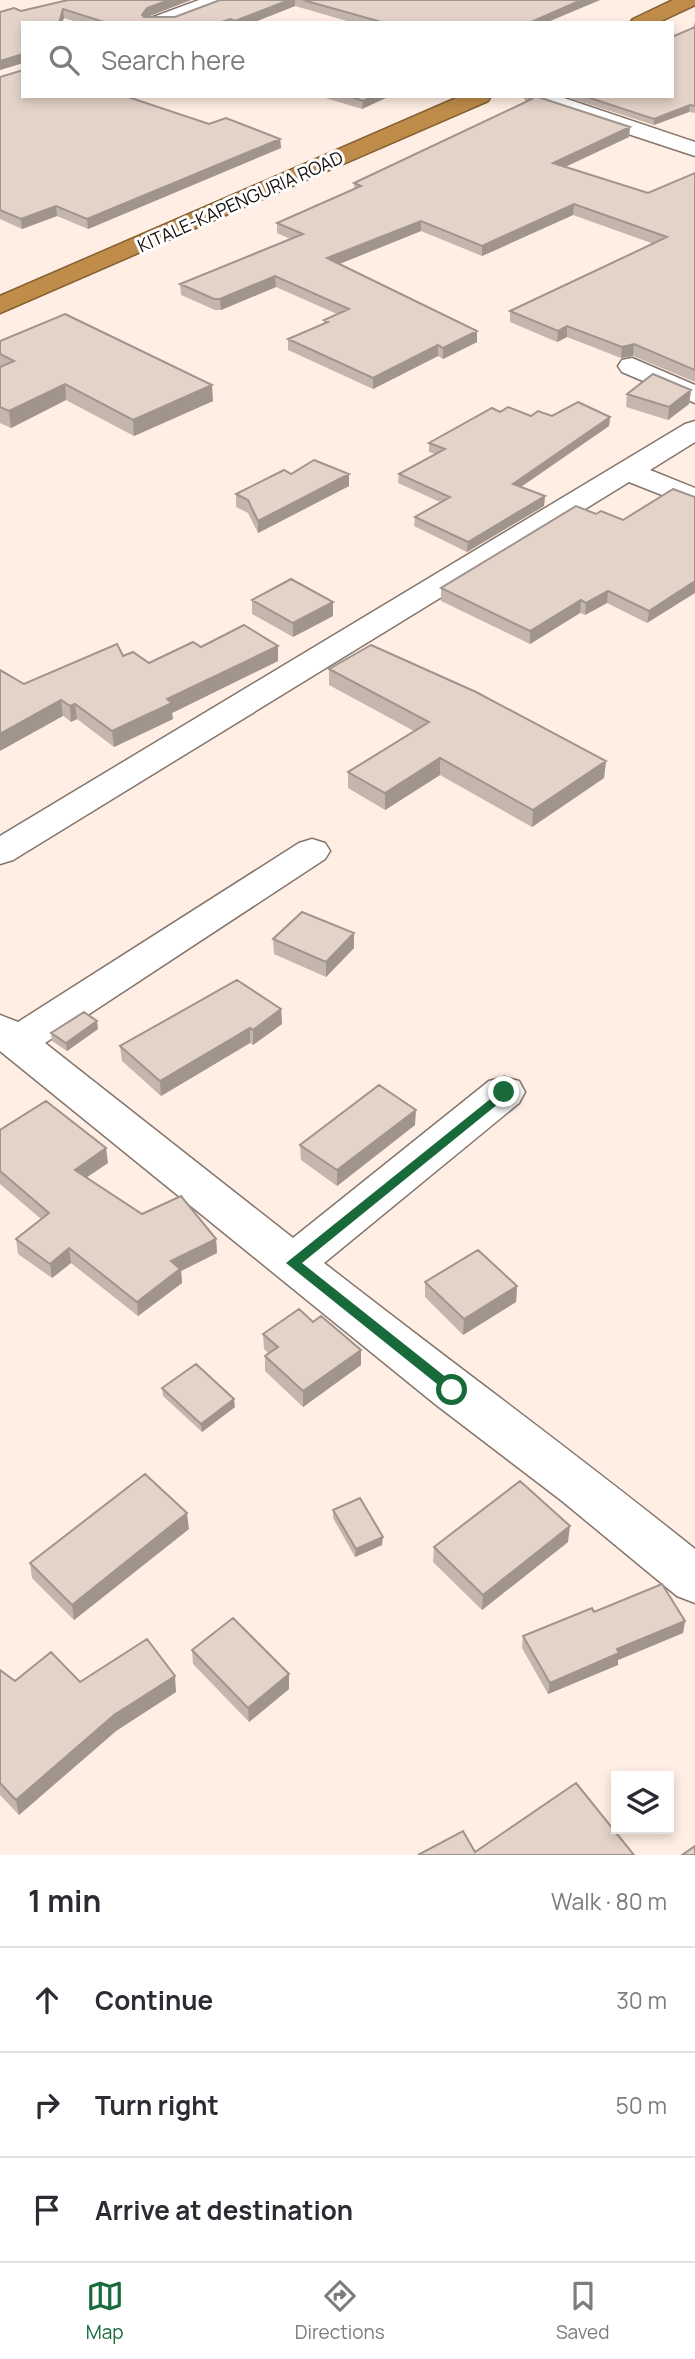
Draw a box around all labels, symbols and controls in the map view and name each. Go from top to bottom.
search box [21,21,674,98]
icon: search [45,41,83,79]
text: Search here [101,42,246,78]
street label: KITALE-KAPENGURIA ROAD [133,145,347,257]
route end [488,1076,519,1107]
route start [436,1374,467,1405]
map controls [611,1771,674,1834]
button: layers [611,1771,674,1834]
text: 1 min [28,1880,101,1921]
text: Walk · 80 m [551,1885,667,1917]
icon: ahead [28,1981,66,2019]
text: Continue [95,1982,213,2018]
text: 30 m [616,1984,667,2016]
icon: right [28,2086,66,2124]
text: Turn right [95,2087,219,2123]
text: 50 m [616,2089,667,2121]
icon: arrive [28,2191,66,2229]
text: Arrive at destination [95,2192,353,2228]
tab: Map [86,2277,124,2345]
tab: Directions [295,2277,385,2345]
tab: Saved [556,2277,609,2345]

